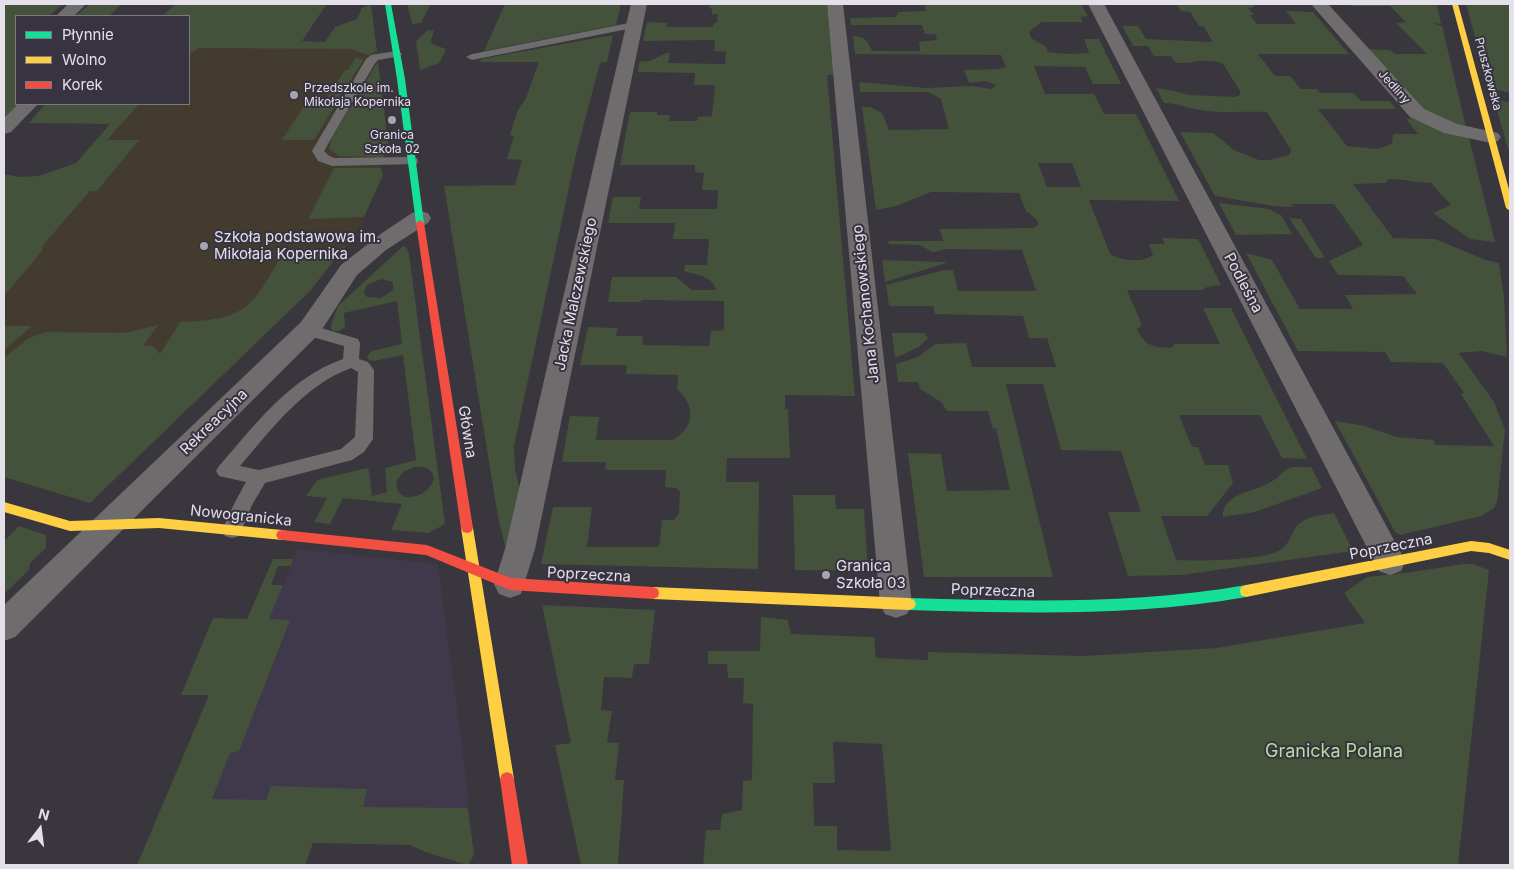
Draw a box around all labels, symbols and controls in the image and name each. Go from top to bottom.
legend [15,15,190,105]
text: Płynnie [62,25,114,44]
street label: Pruszkowska [1471,36,1505,112]
text: Wolno [62,50,107,69]
street label: Jedliny [1375,67,1413,107]
text: Korek [62,75,103,94]
place label: Przedszkole im. Mikołaja Kopernika [304,81,411,109]
marker: Przedszkole im. Mikołaja Kopernika [288,89,300,101]
marker: Granica Szkoła 02 [386,114,398,126]
place label: Granica Szkoła 02 [364,128,420,156]
street label: Jacka Malczewskiego [551,216,601,372]
street label: Jana Kochanowskiego [849,224,883,384]
place label: Szkoła podstawowa im. Mikołaja Kopernika [214,228,380,263]
marker: Szkoła podstawowa im. Mikołaja Kopernika [198,240,210,252]
street label: Podleśna [1220,250,1266,316]
street label: Rekreacyjna [177,385,251,459]
street label: Główna [454,404,480,460]
street label: Nowogranicka [189,502,293,530]
street label: Poprzeczna [1348,530,1434,564]
place label: Granica Szkoła 03 [836,557,906,592]
street label: Poprzeczna [547,564,631,586]
marker: Granica Szkoła 03 [820,569,832,581]
street label: Poprzeczna [951,581,1035,601]
park label: Granicka Polana [1265,741,1403,763]
north arrow [15,804,65,854]
text: N [37,804,51,824]

